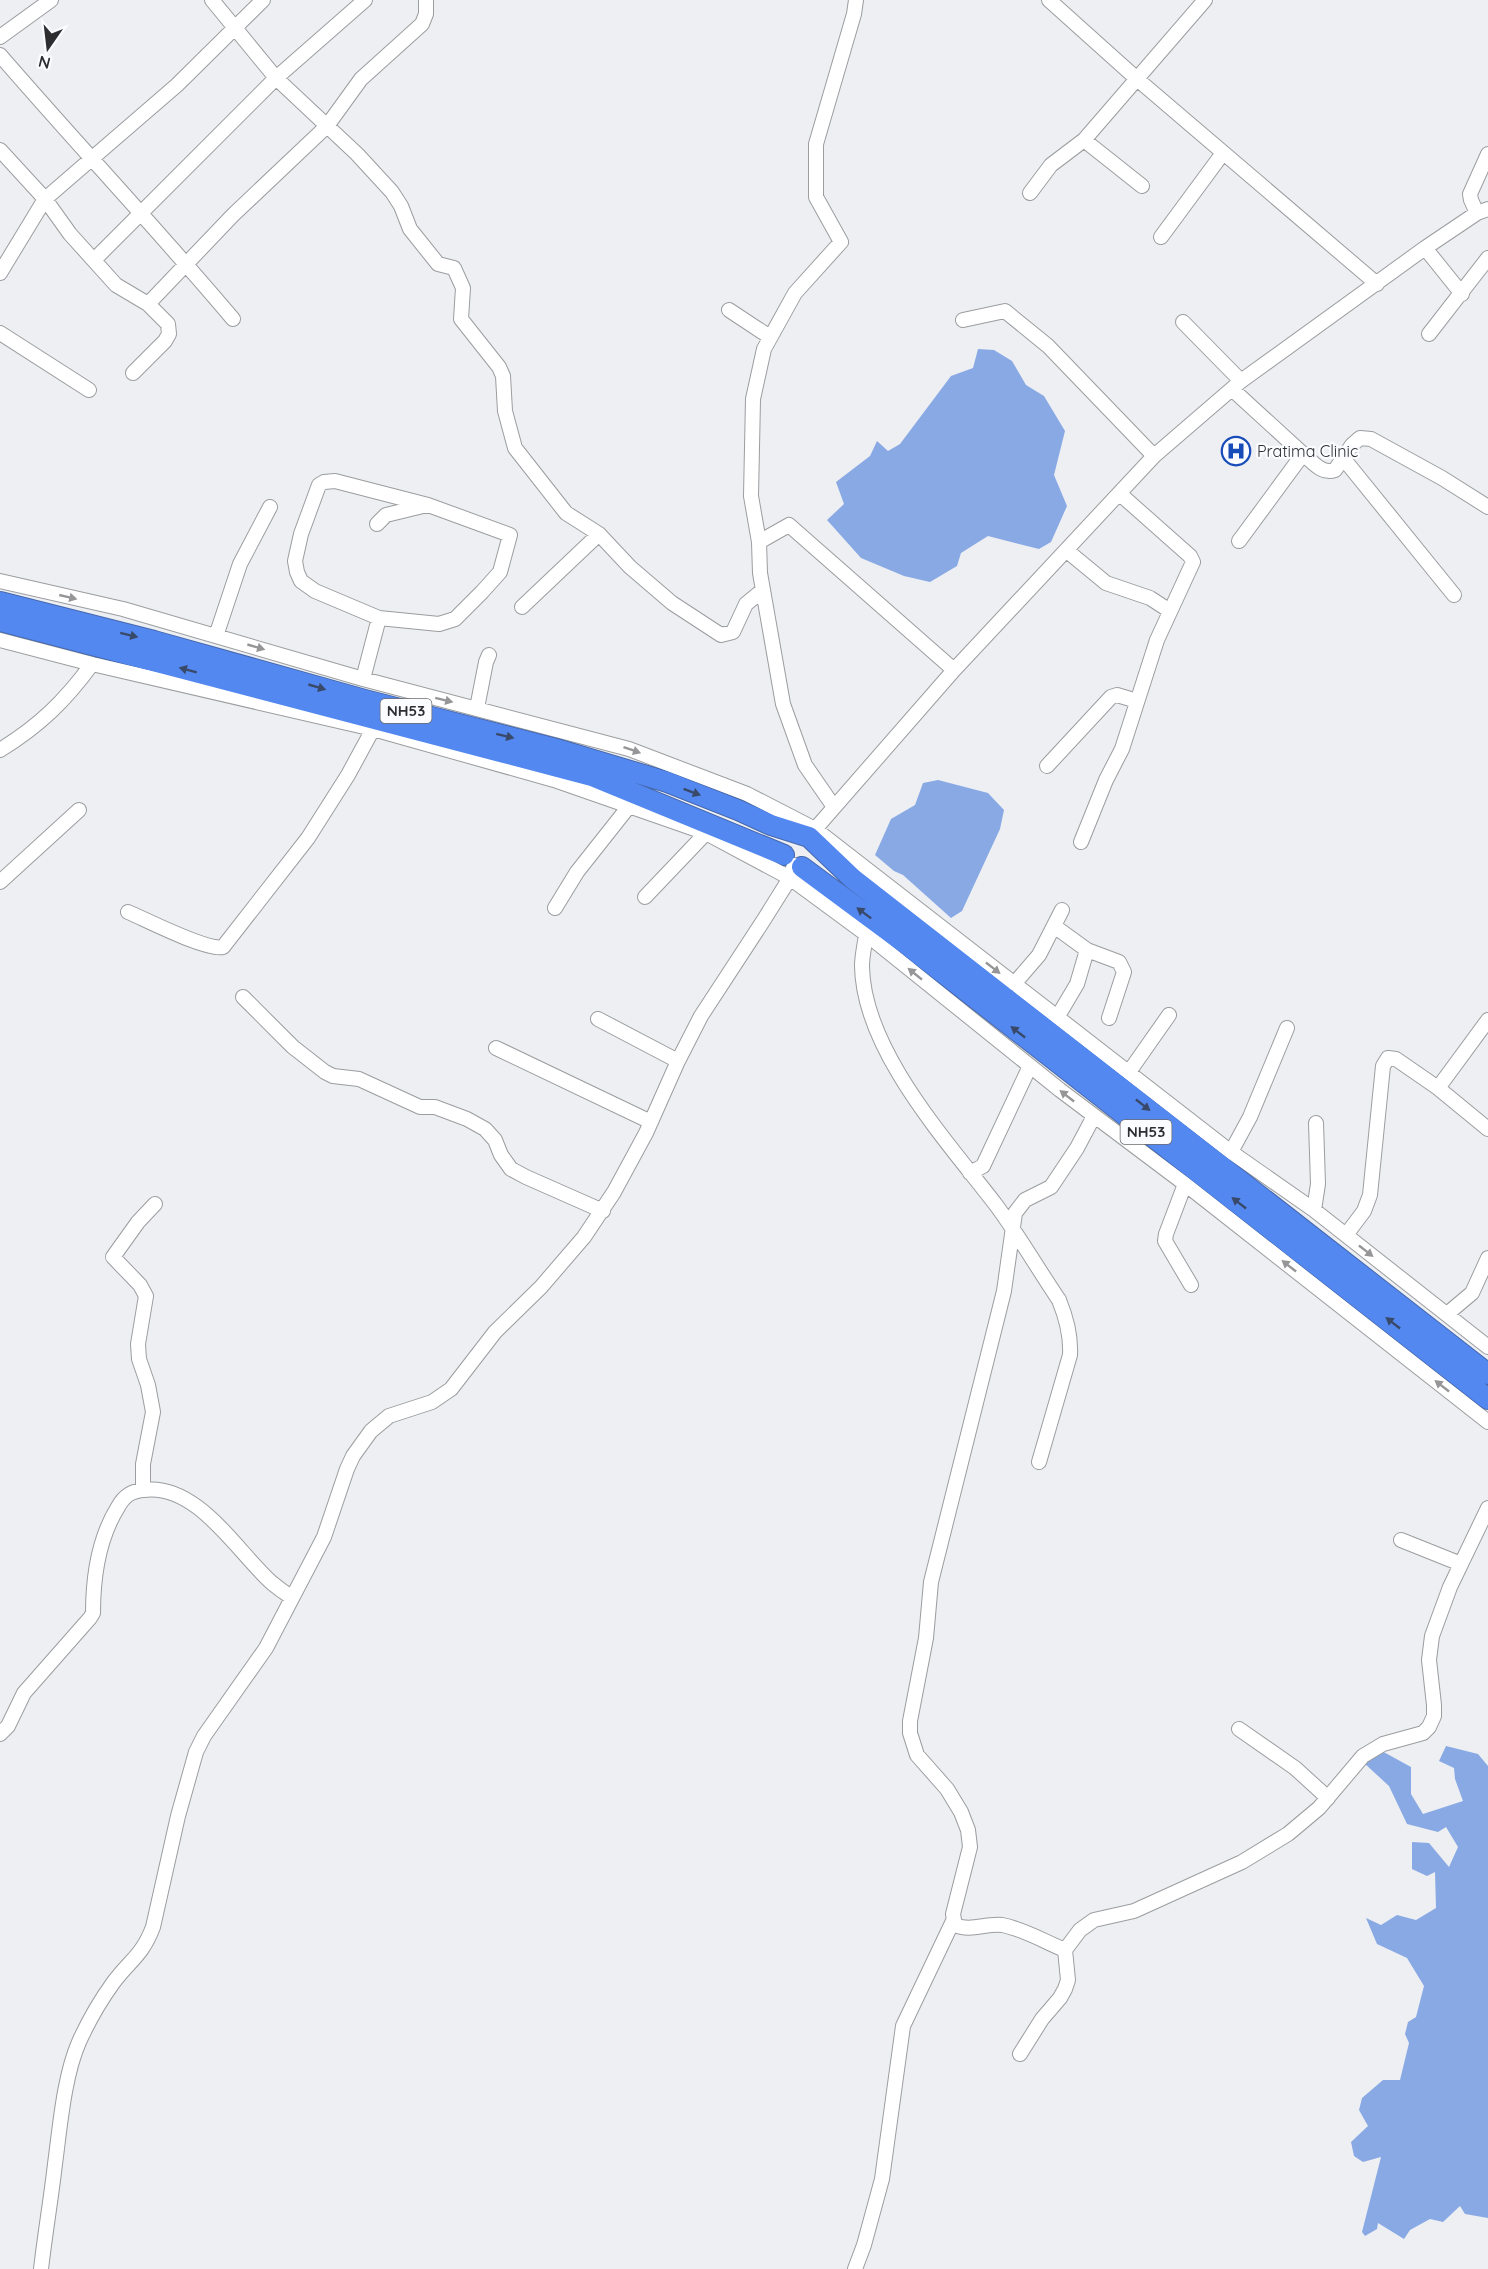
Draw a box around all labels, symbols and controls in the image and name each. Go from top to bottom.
north arrow [18,18,78,78]
text: N [36,51,52,74]
hospital icon: Pratima Clinic [1220,435,1252,467]
place label: Pratima Clinic [1257,441,1358,461]
one-way arrow [59,592,77,602]
one-way arrow [120,630,138,640]
one-way arrow [247,643,265,652]
one-way arrow [178,665,196,674]
one-way arrow [308,683,326,692]
one-way arrow [435,695,453,705]
road number: NH53 [380,699,432,723]
one-way arrow [496,732,515,742]
one-way arrow [623,746,641,756]
one-way arrow [684,787,702,797]
one-way arrow [857,907,873,919]
one-way arrow [986,961,1001,973]
one-way arrow [907,967,923,980]
one-way arrow [1011,1027,1026,1039]
one-way arrow [1060,1090,1075,1102]
one-way arrow [1135,1098,1150,1110]
road number: NH53 [1120,1120,1172,1144]
one-way arrow [1231,1198,1246,1210]
one-way arrow [1358,1244,1374,1257]
one-way arrow [1281,1260,1296,1272]
one-way arrow [1385,1317,1401,1330]
one-way arrow [1434,1380,1450,1393]

